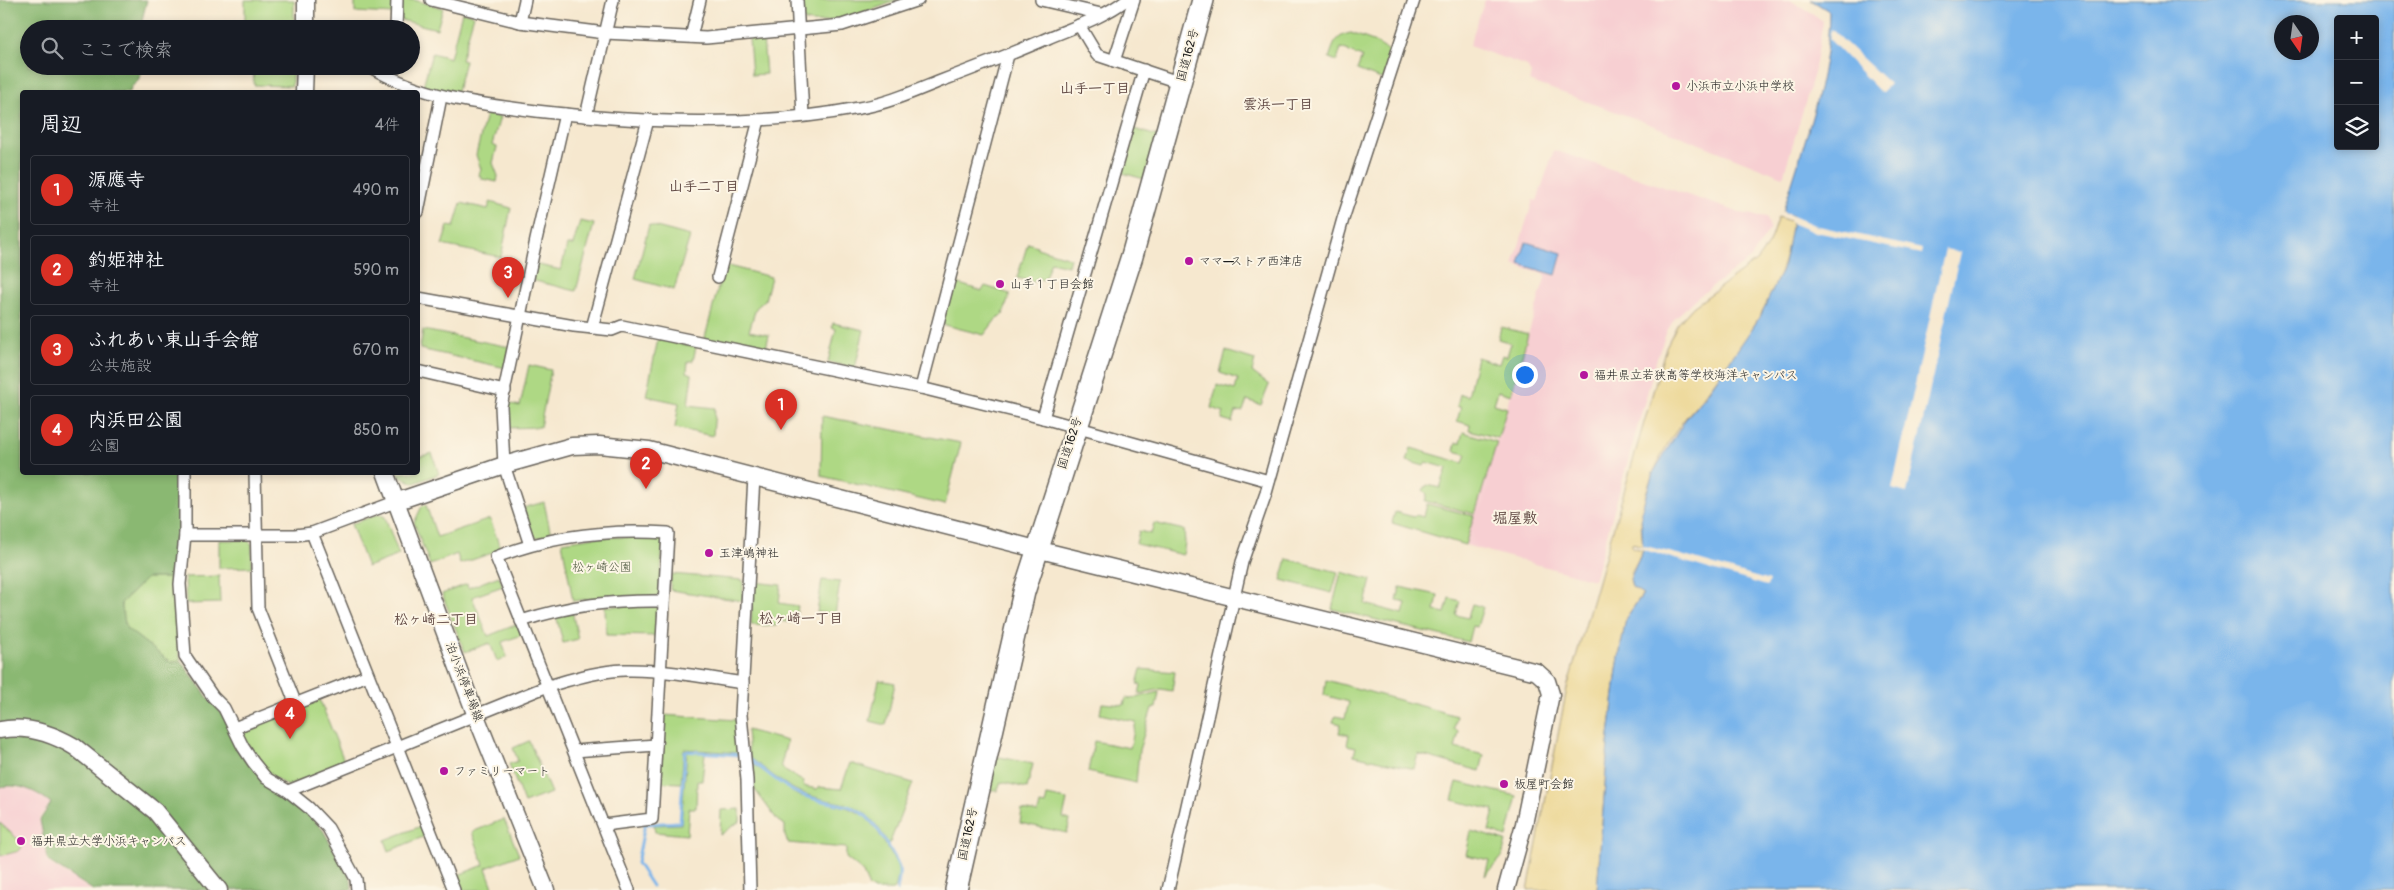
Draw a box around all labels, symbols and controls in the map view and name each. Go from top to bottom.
north arrow [2274,15,2319,60]
map controls [2334,15,2379,150]
button: + [2334,15,2379,60]
search box [20,20,420,75]
street label: 国道162号 [1174,27,1202,83]
icon: search [38,34,66,62]
text: ここで検索 [78,38,173,62]
button: − [2334,60,2379,105]
place label: 小浜市立小浜中学校 [1686,79,1794,94]
district label: 山手一丁目 [1060,80,1130,97]
marker: 小浜市立小浜中学校 [1670,80,1682,92]
district label: 雲浜一丁目 [1243,96,1313,113]
button: layers [2334,105,2379,150]
text: 周辺 [40,111,82,138]
text: 4件 [375,115,400,135]
text: 源應寺 [88,168,145,192]
district label: 山手二丁目 [669,178,739,195]
text: 1 [54,180,60,200]
text: 490 m [353,180,399,200]
text: 寺社 [88,196,120,216]
text: 釣姫神社 [88,248,164,272]
place label: ママ―ストア西津店 [1199,254,1303,269]
marker: ママ―ストア西津店 [1183,255,1195,267]
pin: 3 [492,257,524,298]
text: 2 [53,260,61,280]
text: 590 m [353,260,399,280]
text: 寺社 [88,276,120,296]
place label: 山手１丁目会館 [1010,277,1094,292]
marker: 山手１丁目会館 [994,278,1006,290]
text: ふれあい東山手会館 [88,328,259,352]
text: 3 [53,340,61,360]
text: 670 m [353,340,399,360]
text: 公共施設 [88,356,152,376]
your location [1512,362,1538,388]
place label: 福井県立若狭高等学校海洋キャンパス [1594,368,1798,383]
marker: 福井県立若狭高等学校海洋キャンパス [1578,369,1590,381]
pin: 1 [765,389,797,430]
text: 内浜田公園 [88,408,183,432]
street label: 国道162号 [1054,415,1086,471]
text: 4 [52,420,62,440]
text: 850 m [354,420,399,440]
text: 公園 [88,436,120,456]
pin: 2 [630,448,662,489]
district label: 堀屋敷 [1492,509,1538,528]
place label: 玉津嶋神社 [719,546,779,561]
marker: 玉津嶋神社 [703,547,715,559]
park label: 松ヶ崎公園 [572,560,632,575]
district label: 松ヶ崎一丁目 [759,610,843,627]
district label: 松ヶ崎二丁目 [394,611,478,628]
street label: 泊小浜停車場線 [442,640,486,724]
pin: 4 [274,698,306,739]
place label: ファミリーマート [454,764,550,779]
marker: ファミリーマート [438,765,450,777]
place label: 板屋町会館 [1514,777,1574,792]
marker: 板屋町会館 [1498,778,1510,790]
street label: 国道162号 [955,806,981,862]
place label: 福井県立大学小浜キャンパス [31,834,187,849]
marker: 福井県立大学小浜キャンパス [15,835,27,847]

